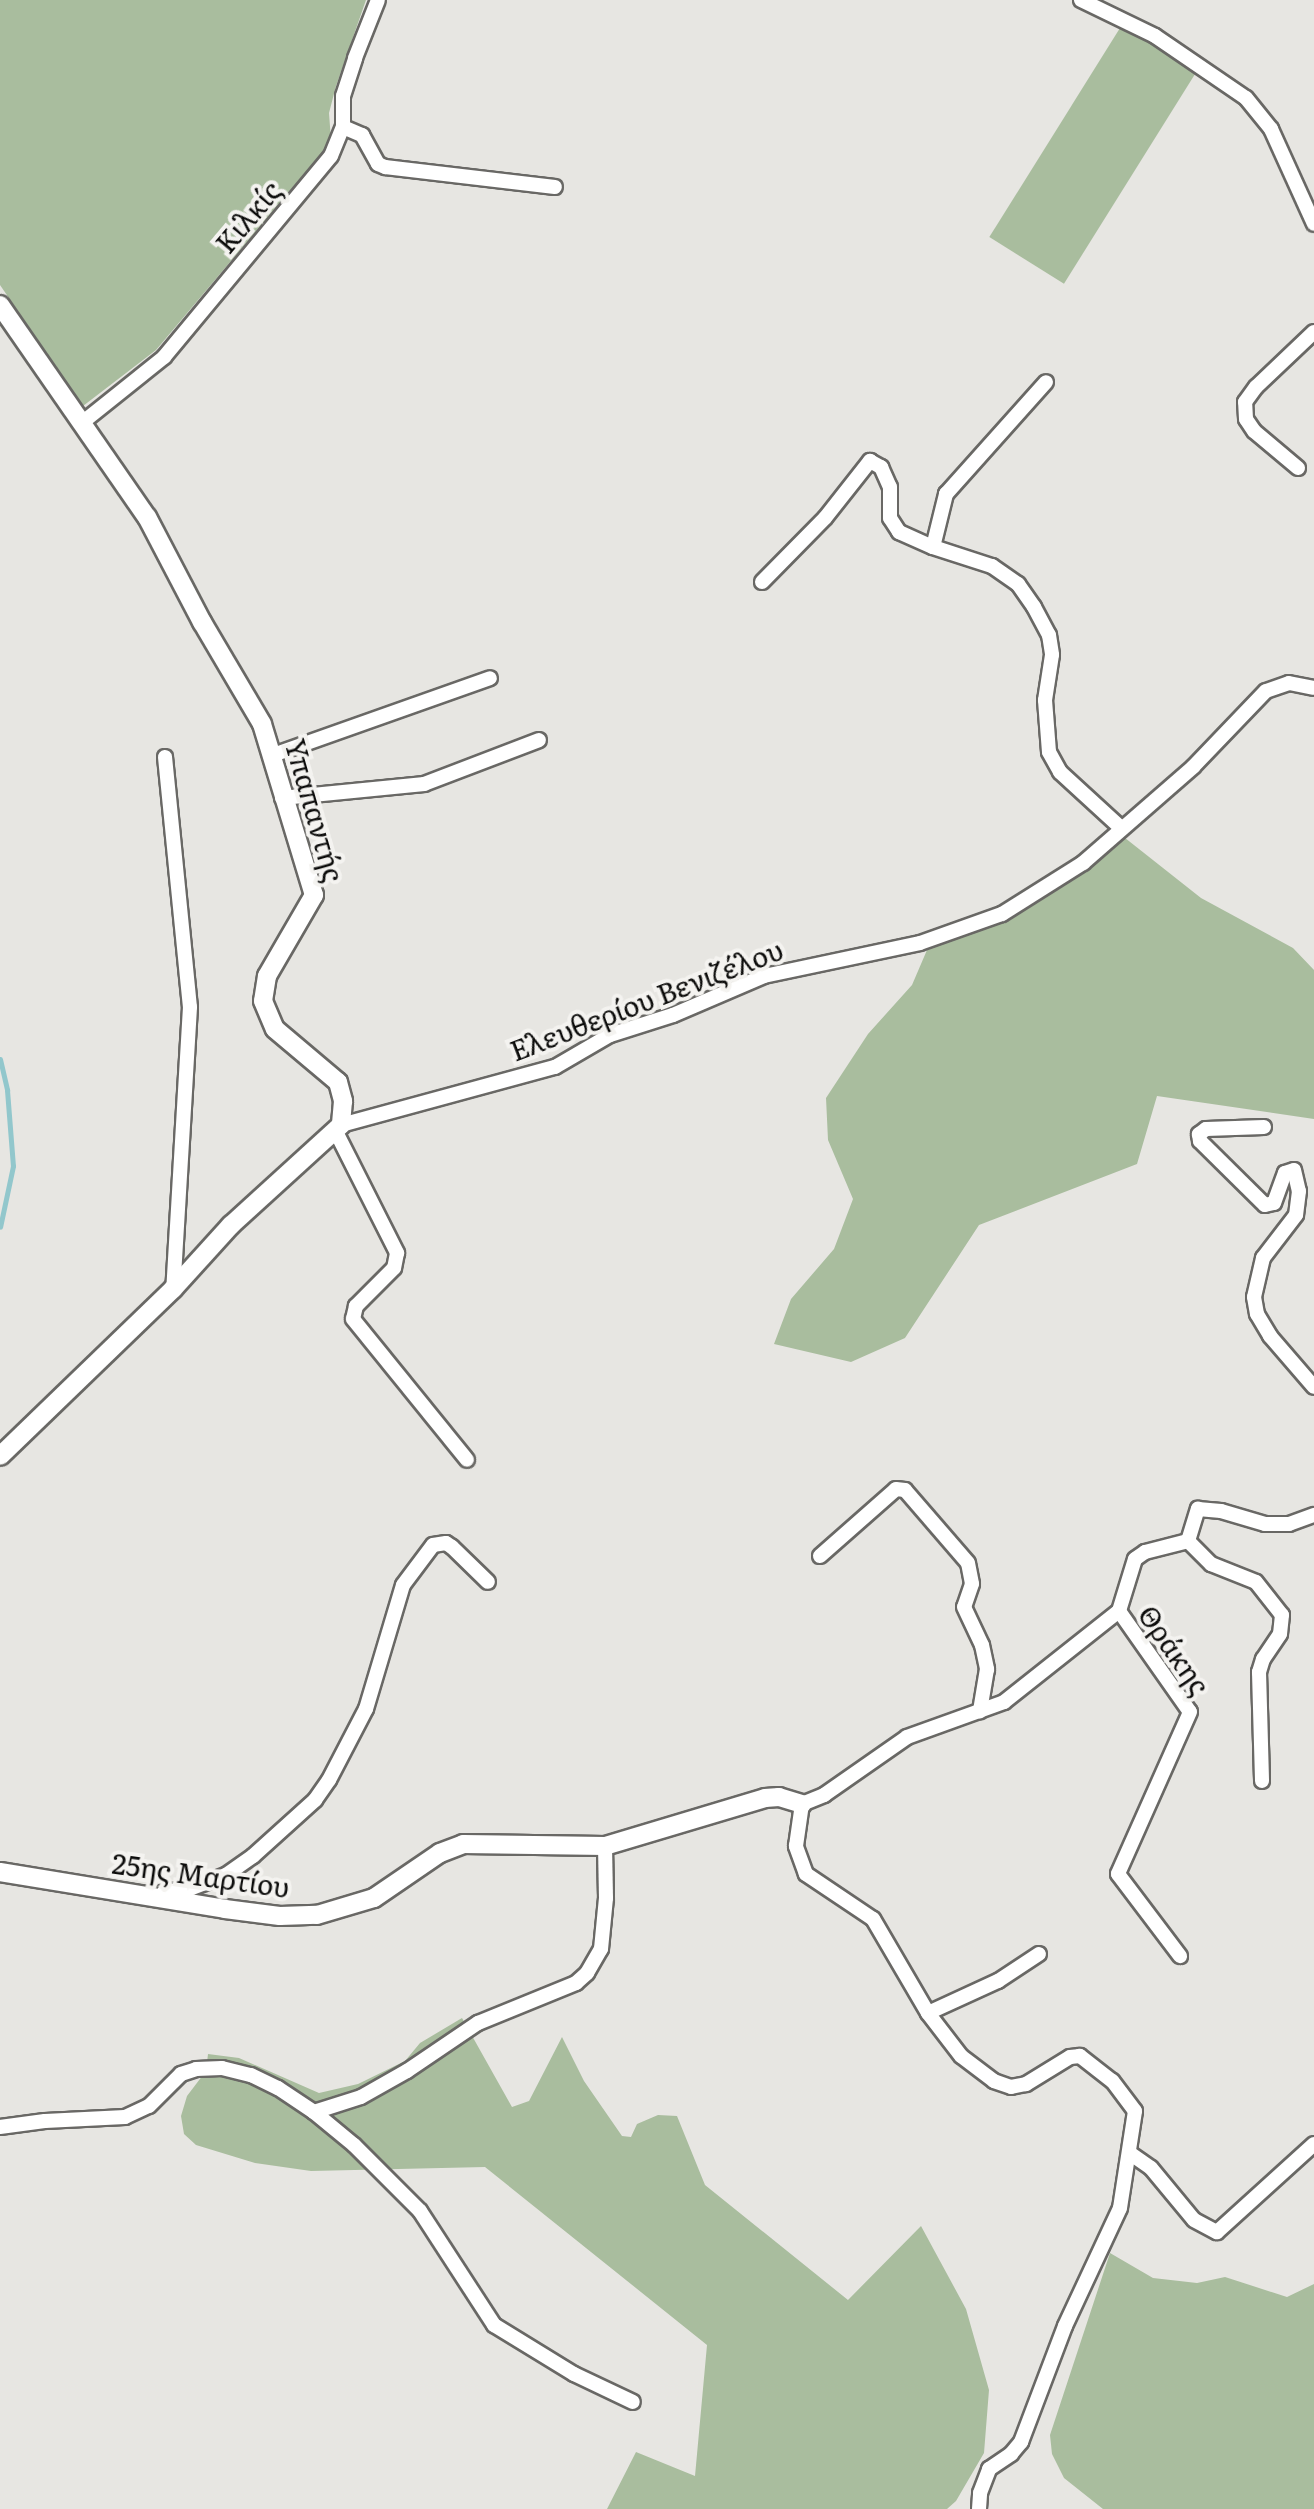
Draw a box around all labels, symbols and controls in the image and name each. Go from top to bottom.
street label: Κιλκίς [207,173,287,259]
street label: Υπαπαντής [280,735,352,885]
street label: Ελευθερίου Βενιζέλου [505,931,787,1067]
street label: Θράκης [1132,1598,1218,1700]
street label: 25ης Μαρτίου [110,1845,292,1903]

